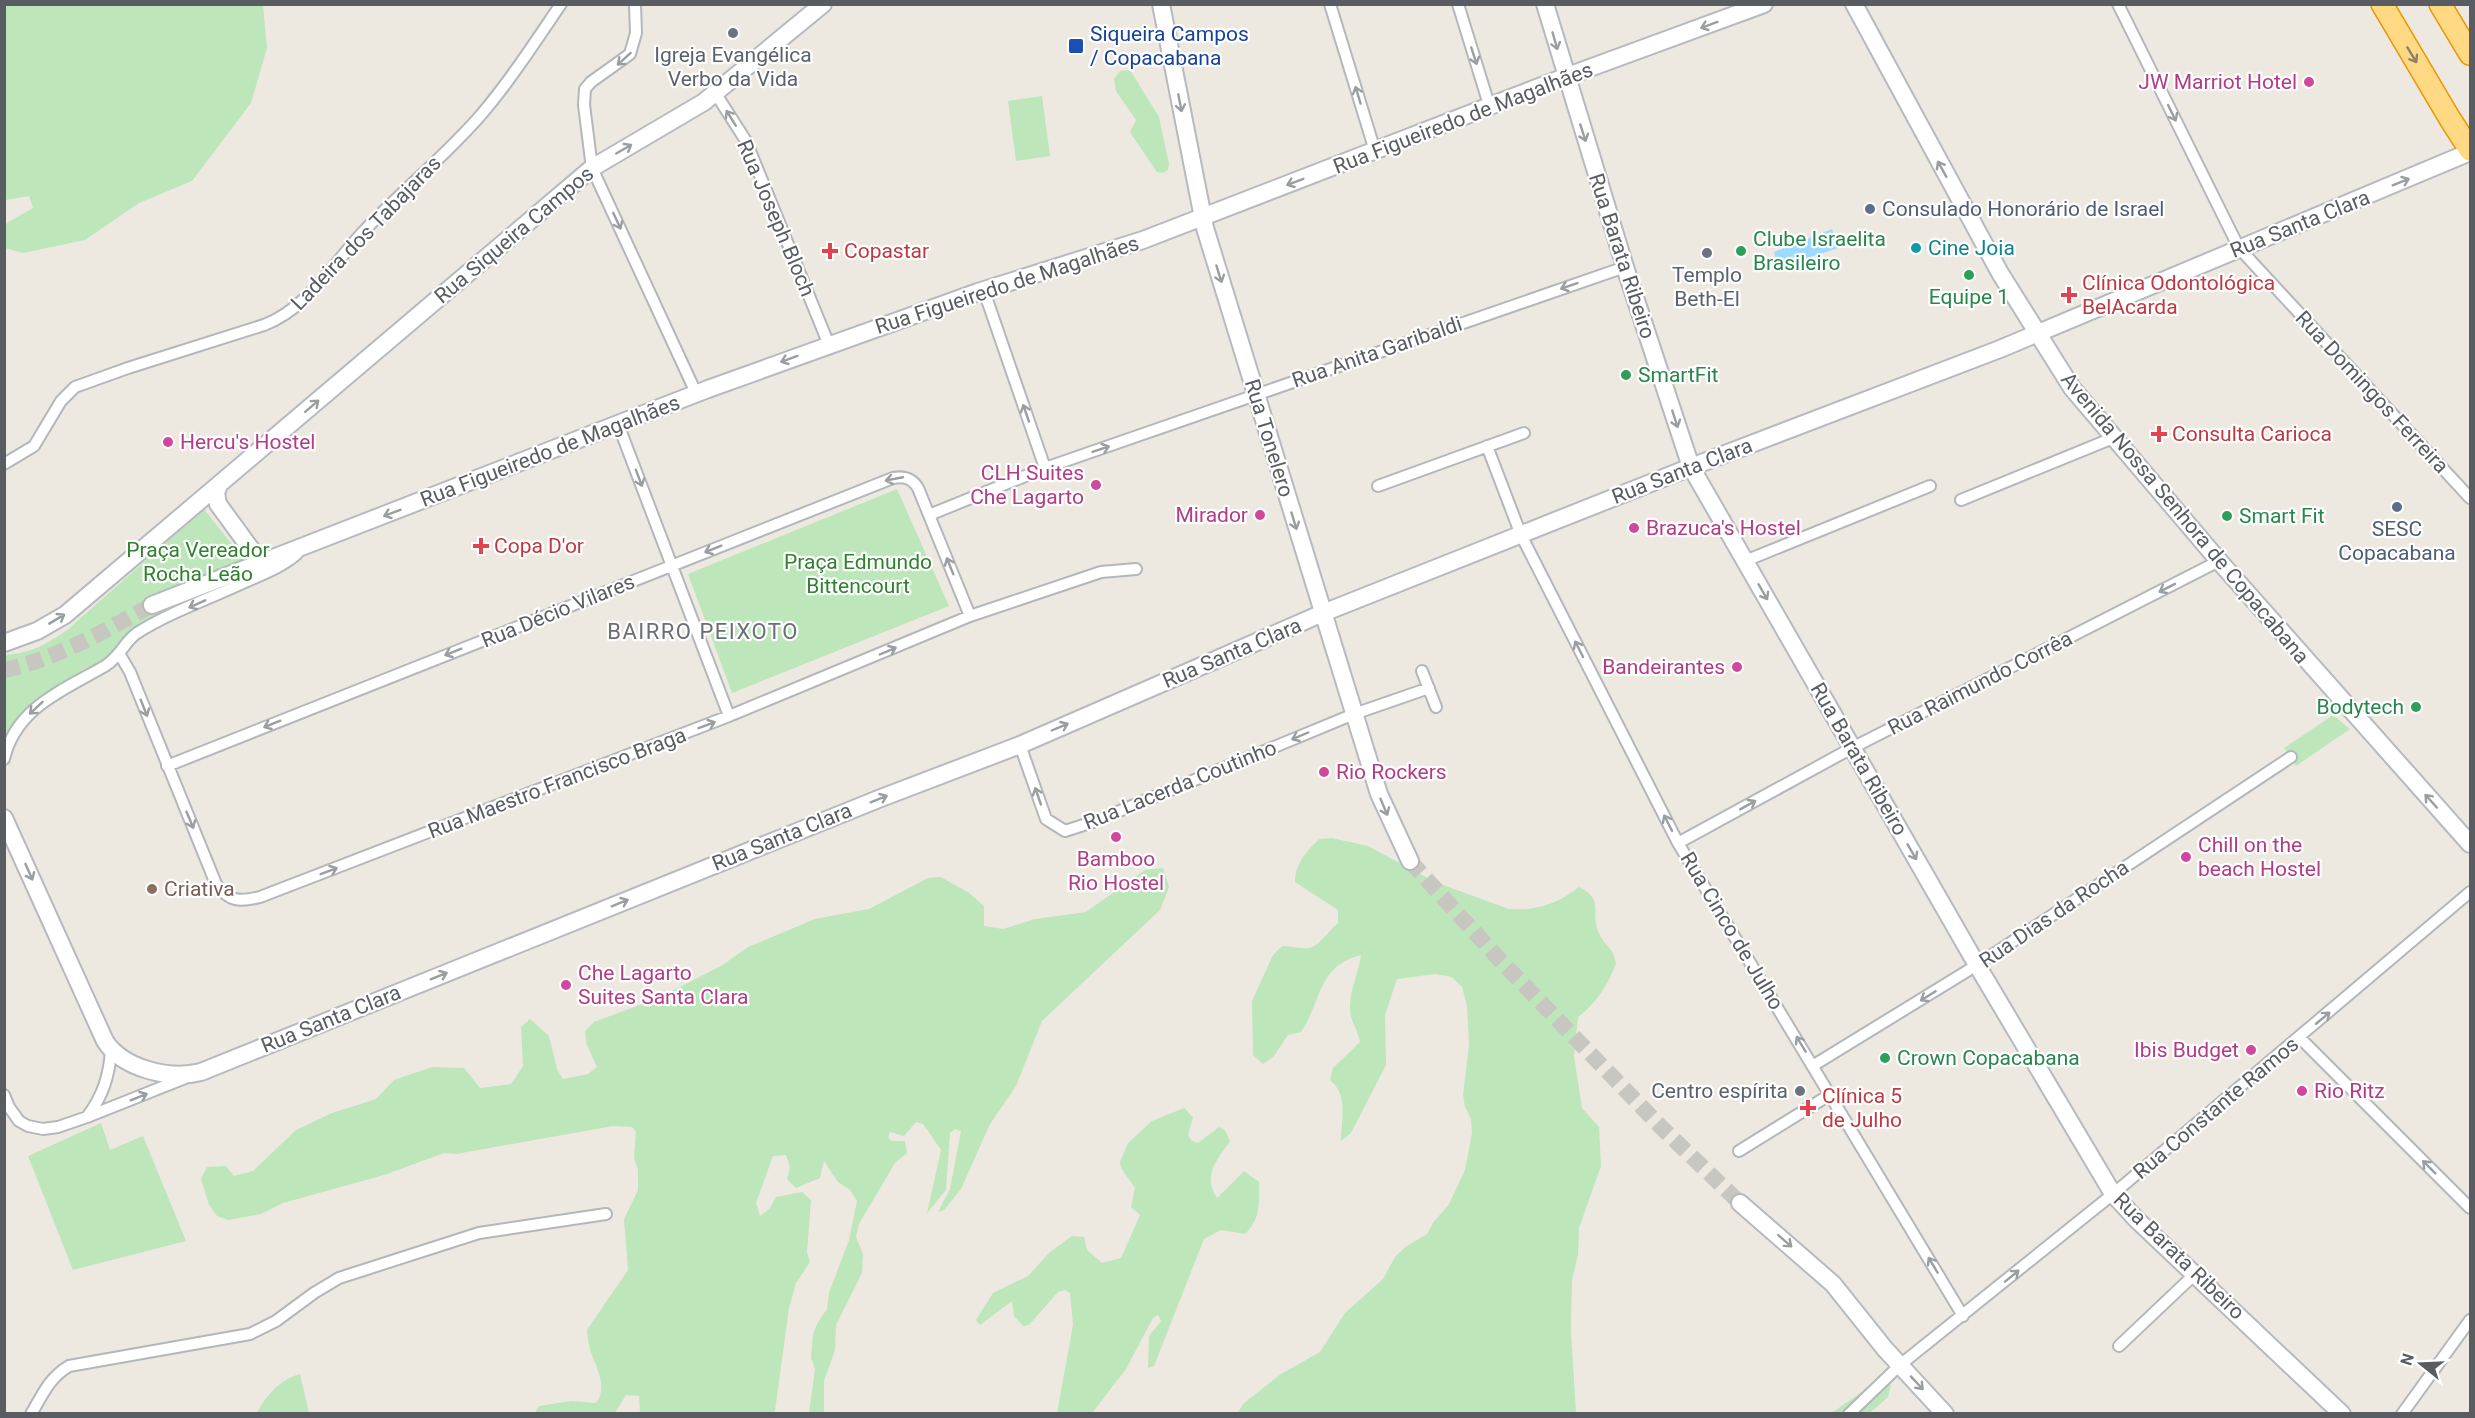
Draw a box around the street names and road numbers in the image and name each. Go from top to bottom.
street label: Rua Figueiredo de Magalhães [1330,57,1596,179]
street label: Rua Joseph Bloch [732,136,820,300]
street label: Ladeira dos Tabajaras [286,151,446,315]
street label: Rua Siqueira Campos [430,162,598,308]
street label: Rua Barata Ribeiro [1584,170,1660,342]
street label: Rua Santa Clara [2227,185,2373,263]
street label: Rua Figueiredo de Magalhães [872,231,1142,339]
street label: Rua Domingos Ferreira [2291,306,2453,478]
street label: Rua Anita Garibaldi [1289,312,1465,392]
street label: Avenida Nossa Senhora de Copacabana [2056,368,2314,668]
street label: Rua Tonelero [1240,376,1298,500]
street label: Rua Figueiredo de Magalhães [417,390,683,512]
street label: Rua Santa Clara [1608,433,1756,509]
street label: Rua Décio Vilares [478,569,638,653]
street label: Rua Santa Clara [1159,613,1305,693]
street label: Rua Raimundo Corrêa [1884,626,2076,740]
street label: Rua Barata Ribeiro [1806,678,1912,840]
street label: Rua Maestro Francisco Braga [425,723,689,843]
street label: Rua Lacerda Coutinho [1080,735,1280,835]
street label: Rua Santa Clara [709,798,855,876]
street label: Rua Cinco de Julho [1675,848,1789,1014]
street label: Rua Dias da Rocha [1975,855,2133,973]
street label: Rua Santa Clara [258,980,404,1058]
street label: Rua Constante Ramos [2129,1032,2303,1184]
street label: Rua Barata Ribeiro [2109,1188,2249,1324]

